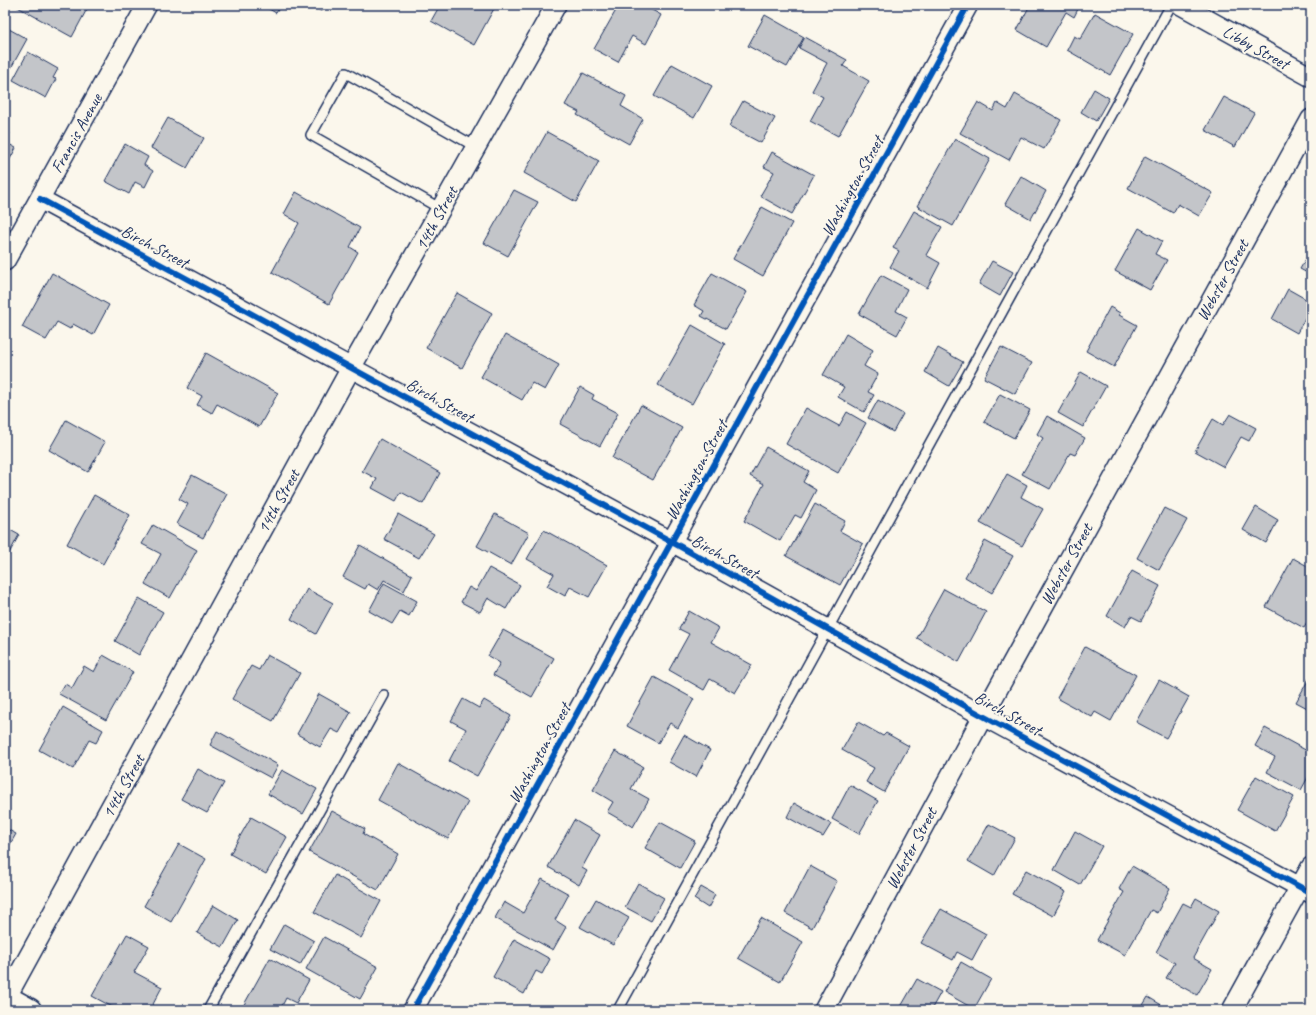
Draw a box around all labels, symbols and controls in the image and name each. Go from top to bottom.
street label: Libby Street [1219,21,1294,75]
street label: Francis Avenue [46,89,107,176]
street label: Washington Street [816,131,890,240]
street label: 14th Street [410,181,464,254]
street label: Birch Street [118,220,194,274]
street label: Webster Street [1192,234,1254,324]
street label: Birch Street [403,374,479,428]
street label: Washington Street [660,415,734,524]
street label: 14th Street [252,464,306,537]
street label: Webster Street [1036,518,1098,608]
street label: Birch Street [688,530,764,584]
street label: Birch Street [971,687,1047,741]
street label: Washington Street [503,698,577,807]
street label: 14th Street [97,749,151,822]
street label: Webster Street [881,802,943,893]

